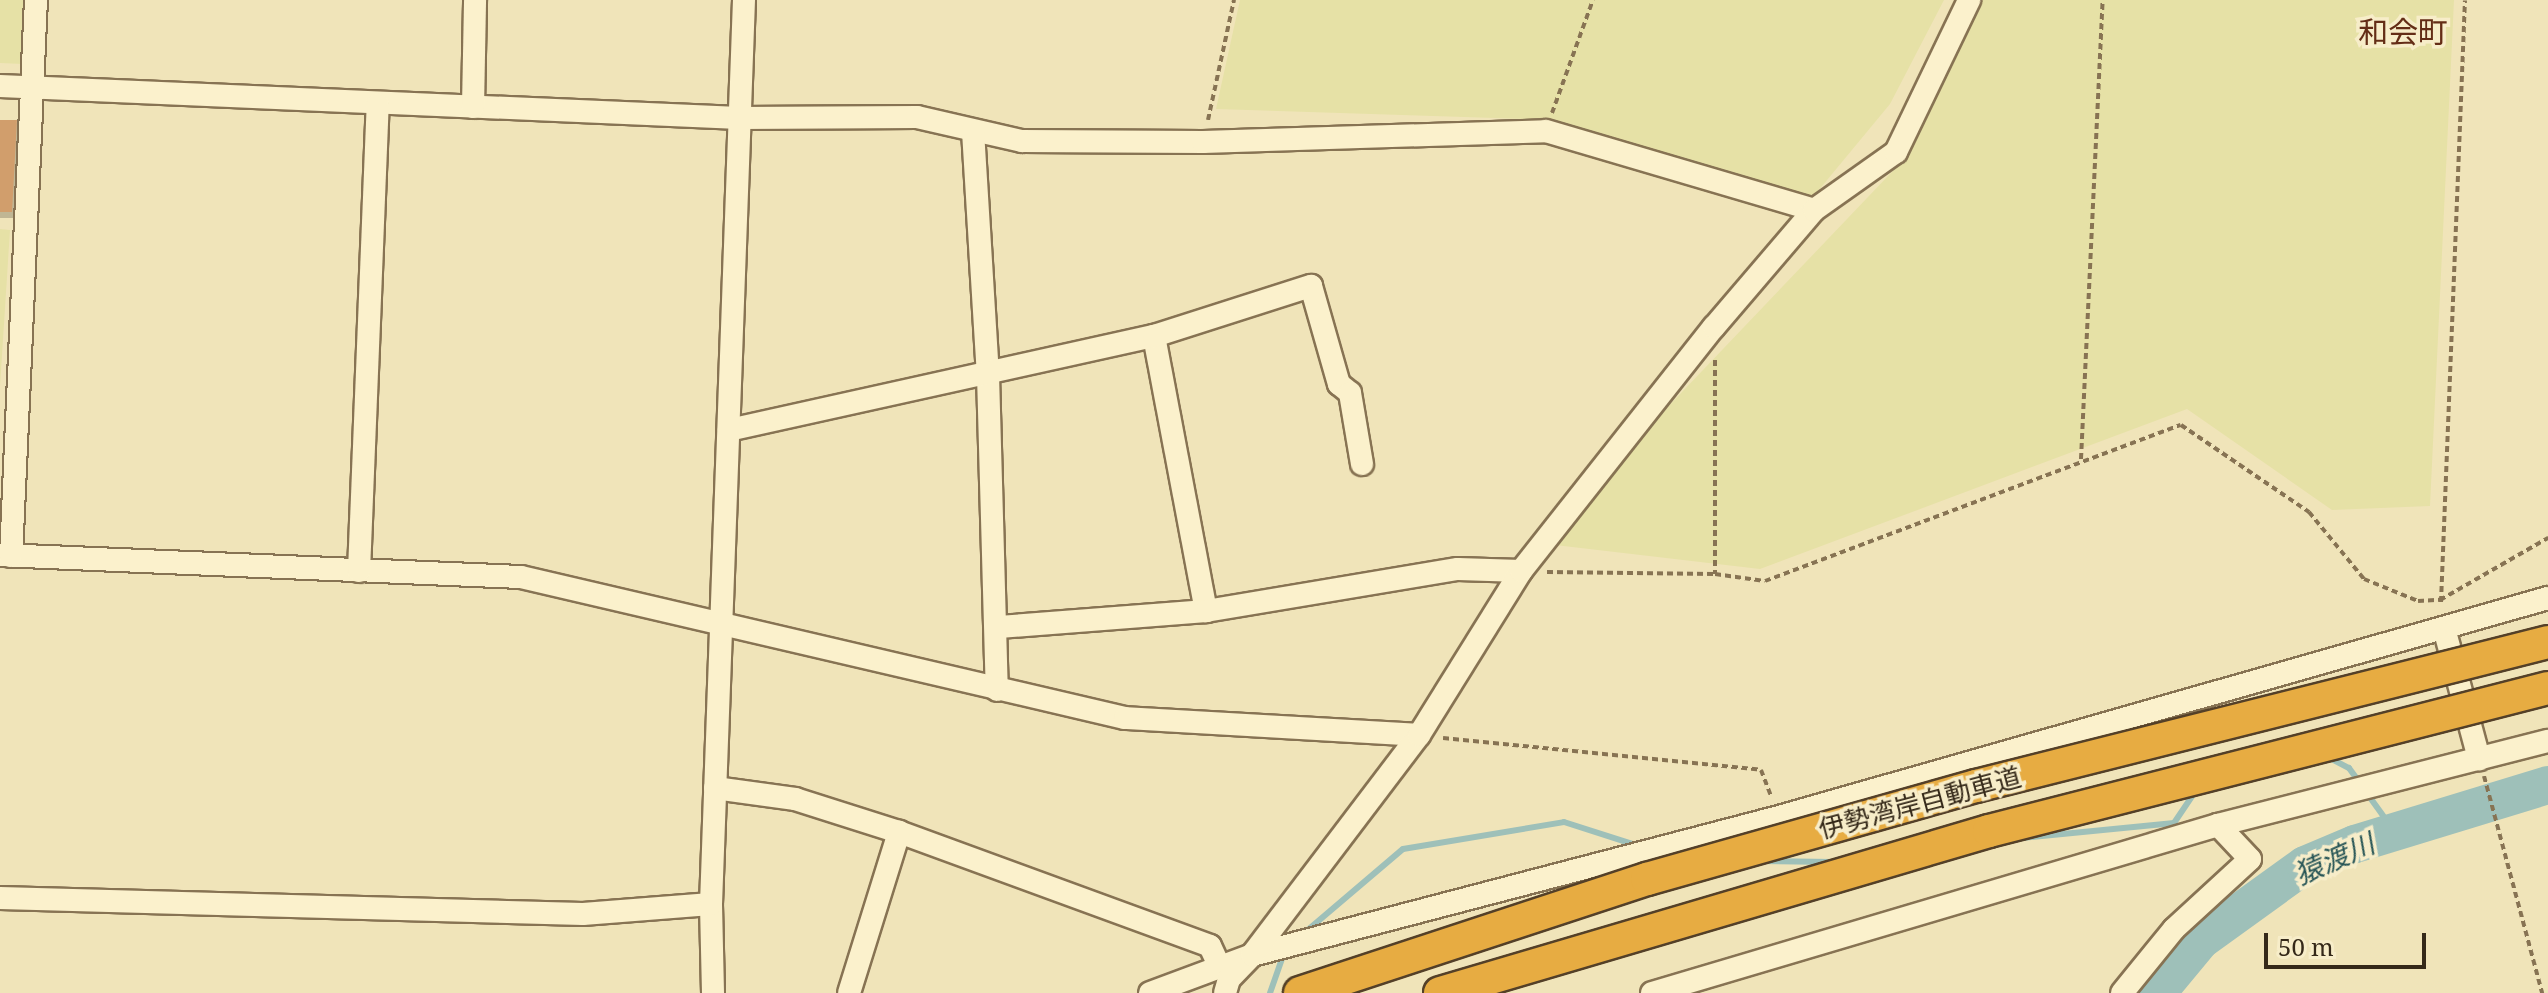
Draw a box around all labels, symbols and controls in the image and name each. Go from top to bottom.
district label: 和会町 [2358,14,2448,50]
street label: 伊勢湾岸自動車道 [1816,761,2024,845]
water label: 猿渡川 [2289,826,2379,890]
scale bar [2268,917,2430,967]
text: 50 m [2278,930,2334,963]

